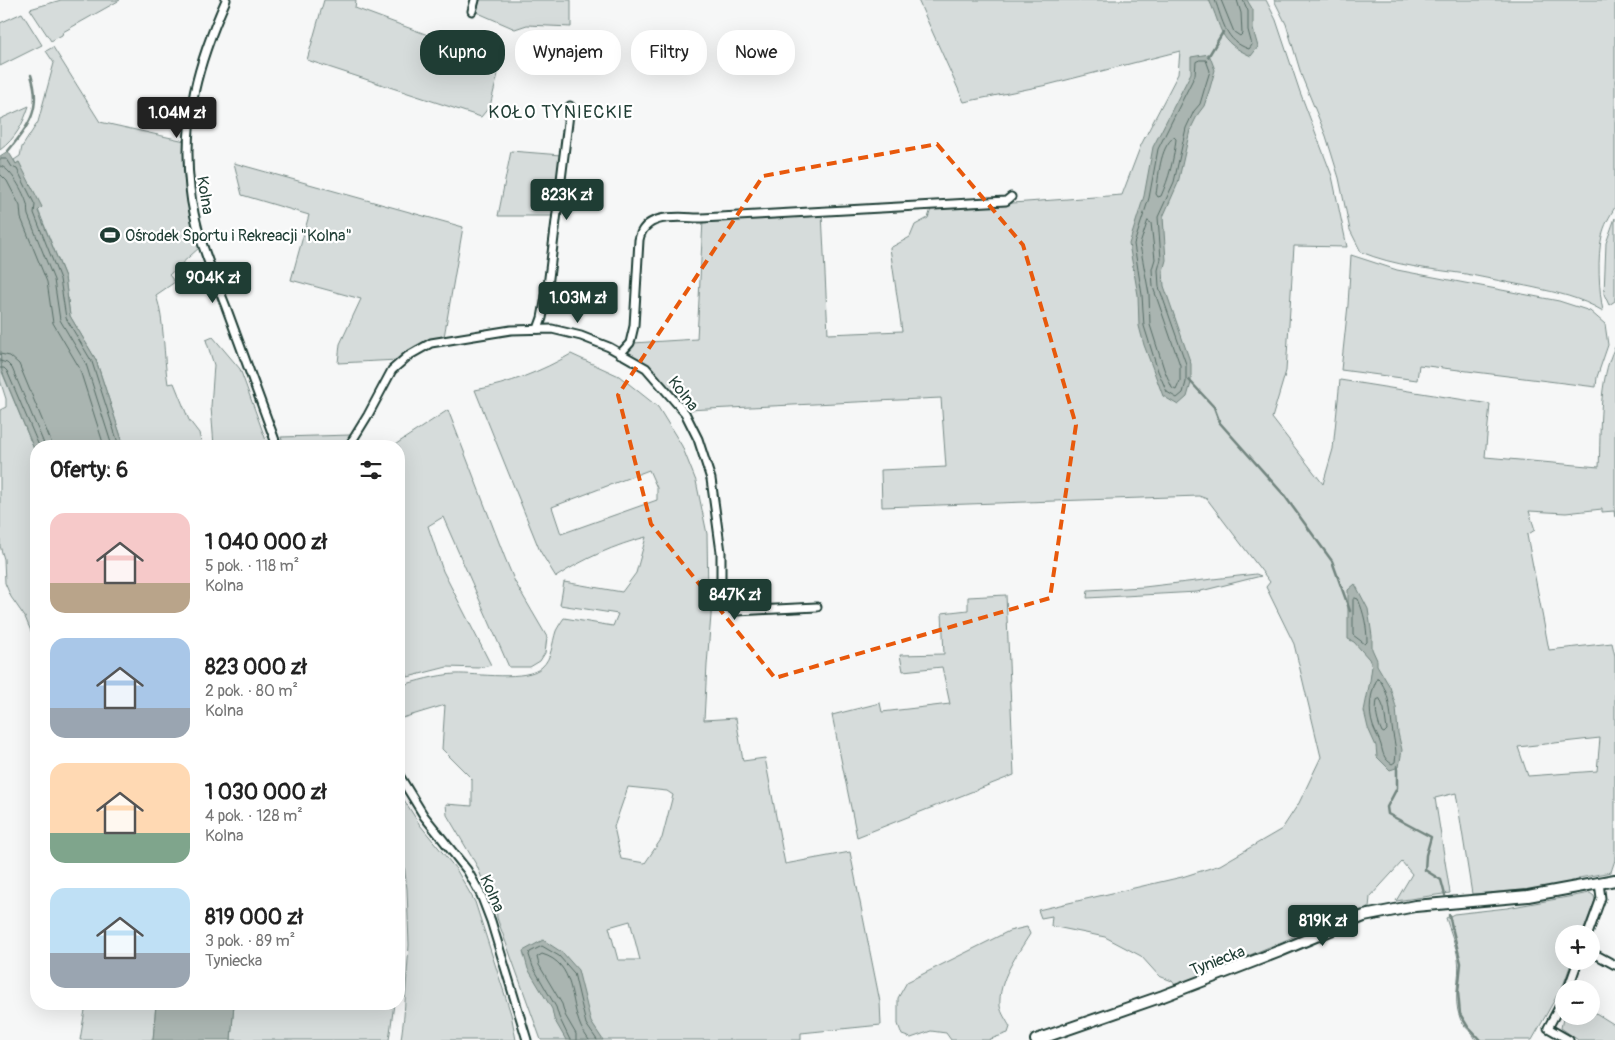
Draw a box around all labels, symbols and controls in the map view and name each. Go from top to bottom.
chip: Kupno [420,30,505,75]
chip: Wynajem [515,30,621,75]
chip: Filtry [631,30,707,75]
chip: Nowe [717,30,795,75]
pin: 1.04M zł [125,96,229,139]
district label: KOŁO TYNIECKIE [488,101,634,124]
text: 1.04M zł [148,103,206,123]
street label: Kolna [192,175,218,216]
pin: 823K zł [521,178,613,221]
text: 823K zł [542,185,592,205]
sports icon: Ośrodek Sportu i Rekreacji "Kolna" [99,224,121,246]
place label: Ośrodek Sportu i Rekreacji "Kolna" [125,226,352,246]
pin: 904K zł [167,262,259,304]
text: 904K zł [186,268,240,288]
pin: 1.03M zł [526,282,630,324]
text: 1.03M zł [550,288,606,308]
street label: Kolna [663,372,703,415]
icon: filters [357,456,385,484]
text: Oferty: 6 [50,457,128,484]
text: 1 040 000 zł [205,529,327,556]
icon: home [90,533,150,593]
text: 5 pok. · 118 m² [205,556,299,576]
text: Kolna [205,576,244,596]
pin: 847K zł [689,578,781,621]
text: 847K zł [709,585,761,605]
text: 823 000 zł [205,654,307,681]
icon: home [90,658,150,718]
text: 2 pok. · 80 m² [205,681,298,701]
text: Kolna [205,701,244,721]
text: 1 030 000 zł [205,779,326,806]
icon: home [90,783,150,843]
text: 4 pok. · 128 m² [205,806,303,826]
text: Kolna [205,826,244,846]
street label: Kolna [475,872,509,915]
text: 819 000 zł [205,904,303,931]
pin: 819K zł [1277,904,1369,947]
icon: home [90,908,150,968]
text: 819K zł [1299,911,1347,931]
map controls [1555,925,1600,1025]
button: + [1555,925,1600,970]
text: 3 pok. · 89 m² [205,931,295,951]
street label: Tyniecka [1187,941,1248,981]
text: Tyniecka [205,951,262,971]
button: − [1555,980,1600,1025]

